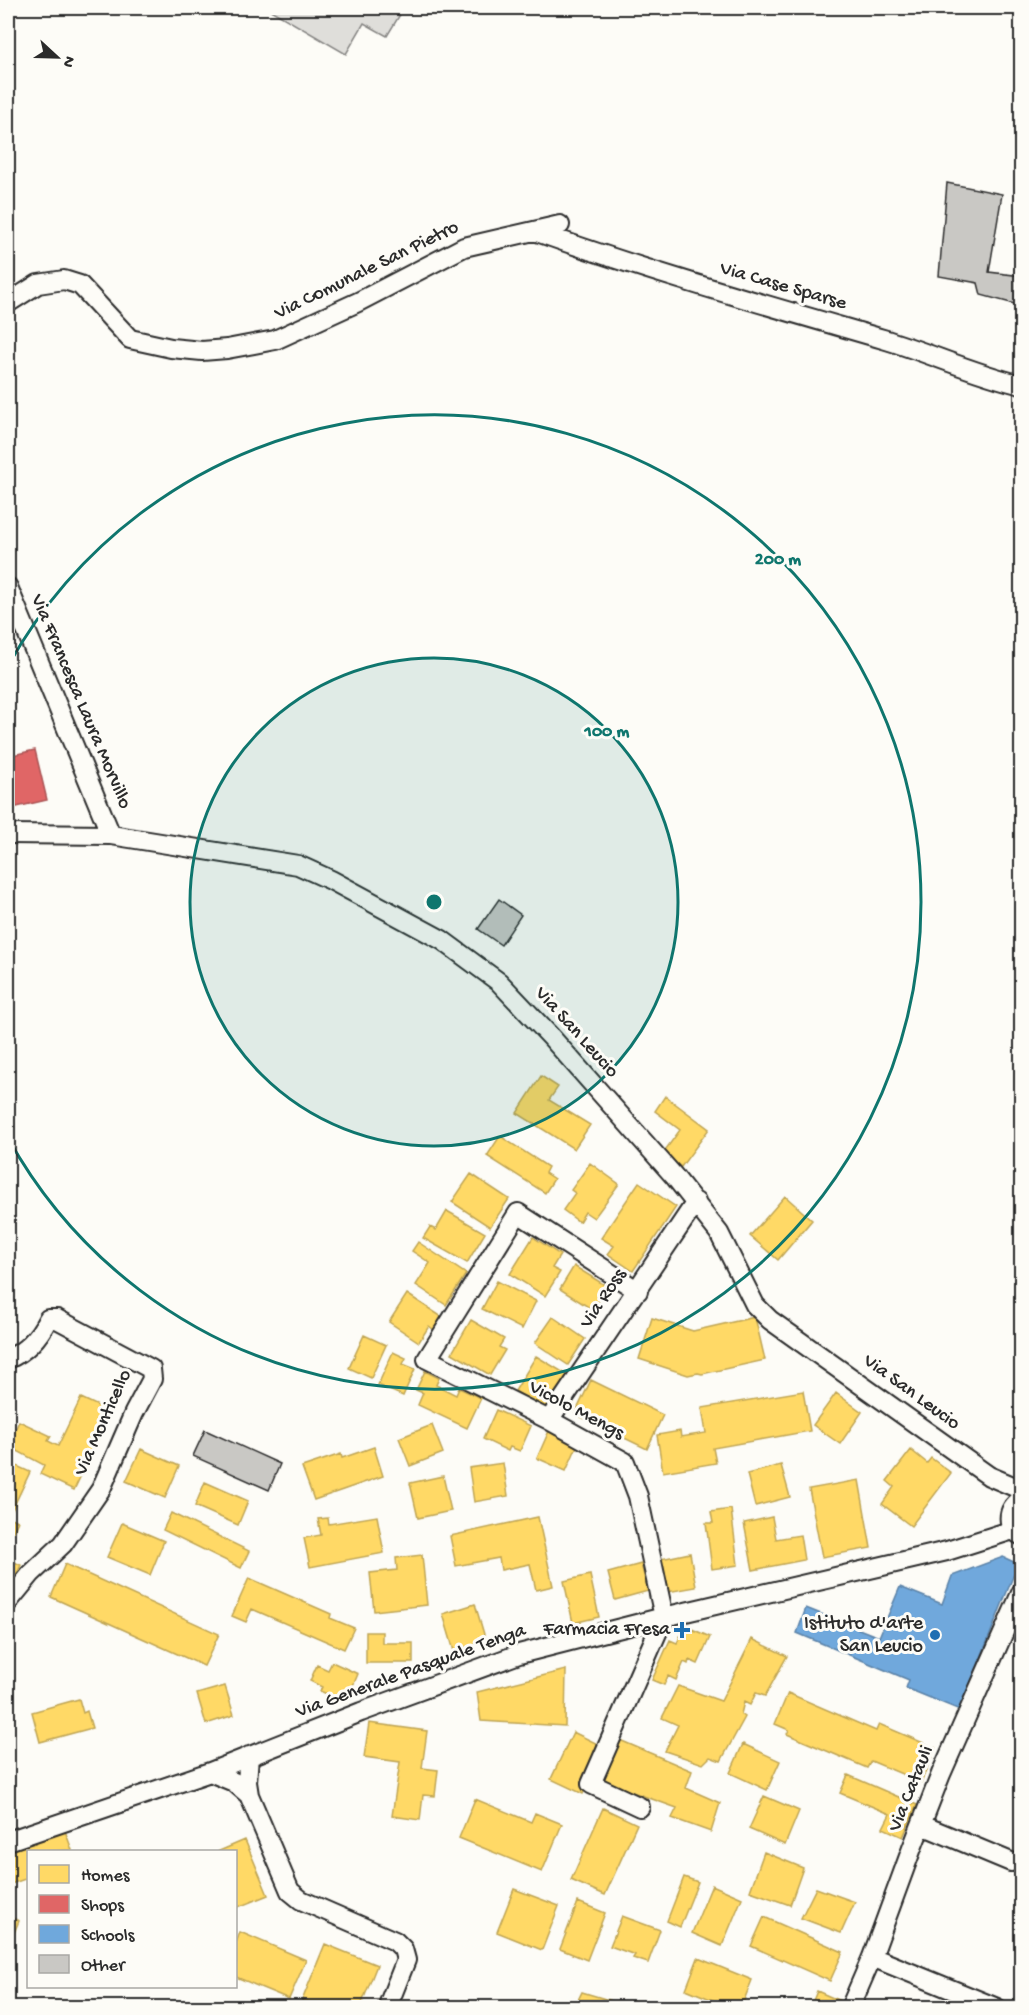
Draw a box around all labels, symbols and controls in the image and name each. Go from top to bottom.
north arrow [27,27,87,87]
text: N [57,53,78,70]
street label: Via Comunale San Pietro [270,216,463,326]
street label: Via Case Sparse [716,258,850,316]
text: 200 m [755,550,801,571]
street label: Via Francesca Laura Morvillo [24,590,136,813]
text: 100 m [584,722,630,743]
centre of rings [424,892,444,912]
street label: Via San Leucio [528,982,623,1083]
street label: Via Ross [575,1264,633,1334]
street label: Via San Leucio [857,1349,964,1436]
street label: Via Monticello [70,1366,138,1481]
street label: Vicolo Mengs [524,1376,628,1446]
place label: Istituto d'arte San Leucio [804,1613,924,1659]
street label: Via Generale Pasquale Tenga [292,1619,530,1725]
place label: Farmacia Fresa [542,1619,671,1642]
marker: Farmacia Fresa [675,1623,689,1637]
marker: Istituto d'arte San Leucio [928,1628,942,1642]
street label: Via Catauli [884,1743,940,1836]
legend [27,1850,237,1988]
text: Homes [81,1866,131,1887]
text: Shops [81,1896,125,1917]
text: Schools [81,1926,136,1947]
text: Other [81,1956,126,1977]

